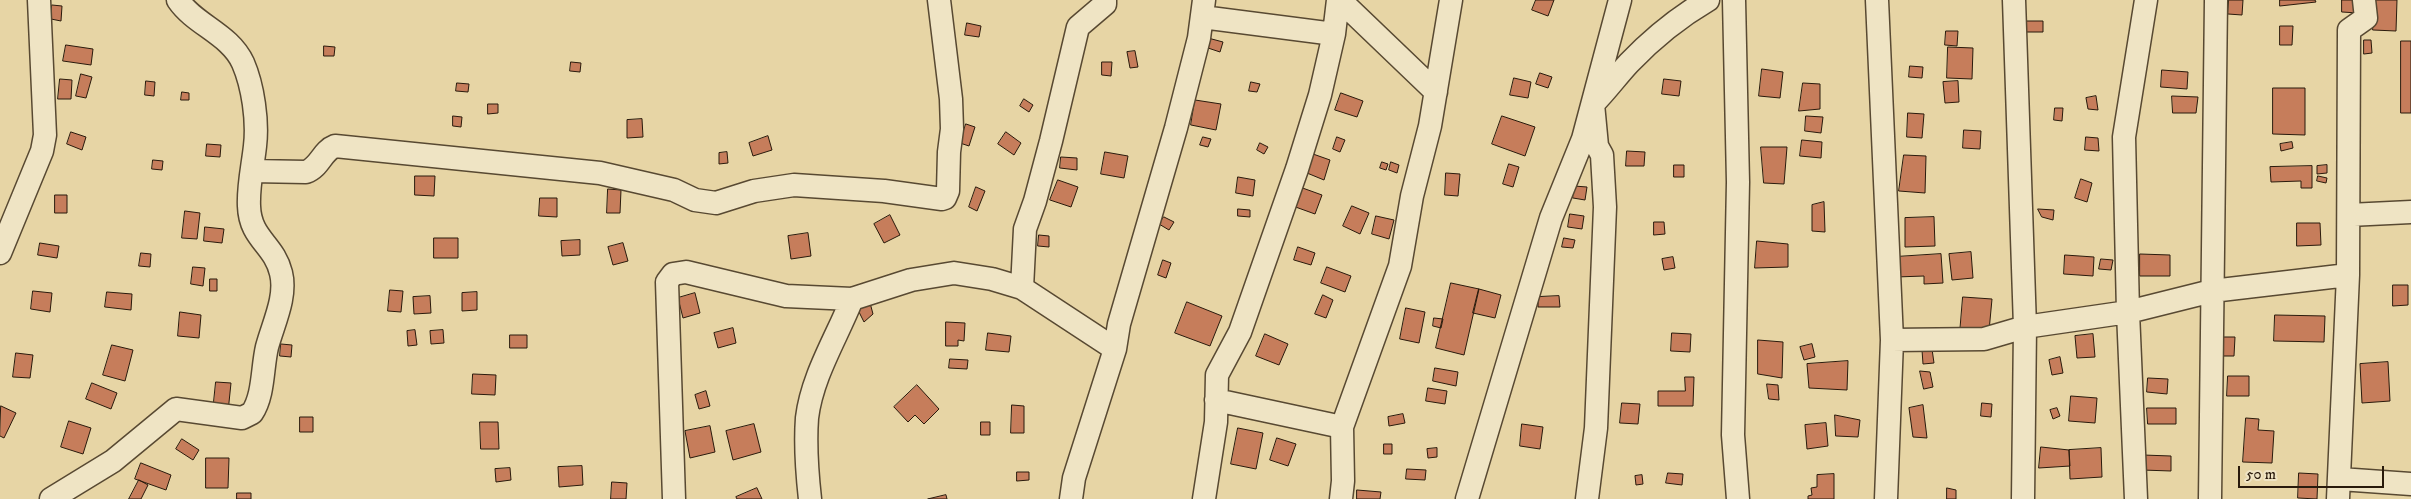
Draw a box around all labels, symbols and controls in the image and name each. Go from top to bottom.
scale bar [2241,456,2387,488]
text: 50 m [2246,465,2276,484]

